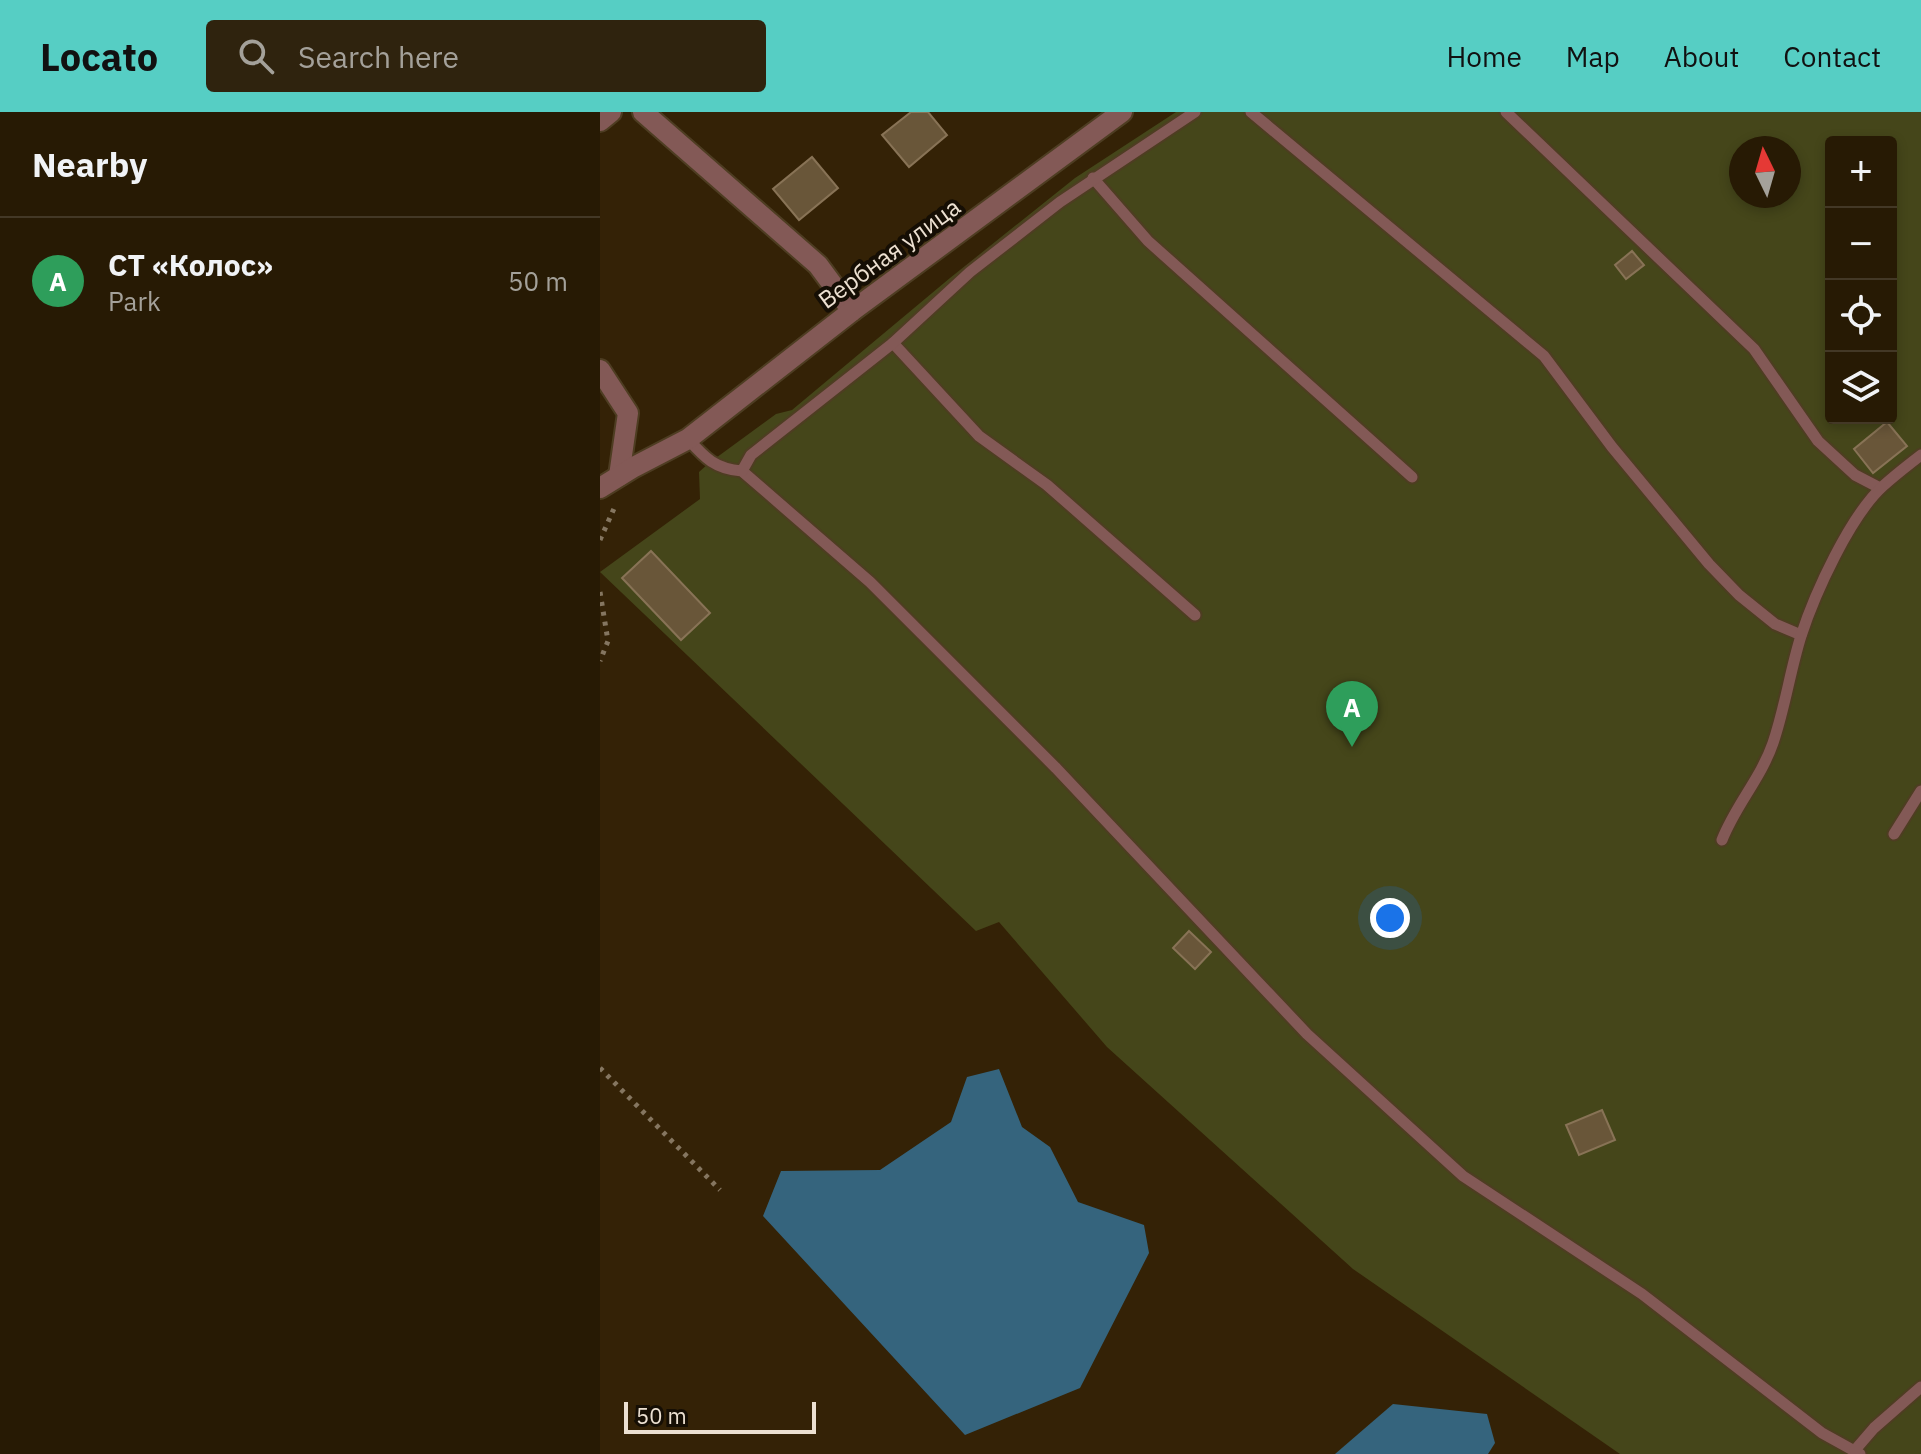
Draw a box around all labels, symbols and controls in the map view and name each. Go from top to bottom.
search box [206,20,766,92]
text: Locato [40,32,158,81]
icon: search [234,34,278,78]
text: Search here [298,37,459,76]
text: Home [1446,38,1522,75]
text: Map [1566,38,1620,75]
text: About [1664,38,1739,75]
text: Contact [1783,38,1881,75]
north arrow [1729,136,1801,208]
map controls [1825,136,1897,424]
button: + [1825,136,1897,208]
text: Nearby [32,142,147,186]
street label: Вербная улица [811,190,967,315]
button: − [1825,208,1897,280]
text: СТ «Колос» [108,245,273,284]
text: A [49,264,67,298]
text: 50 m [508,264,568,298]
button: locate [1825,280,1897,352]
text: Park [108,284,161,318]
button: layers [1825,352,1897,424]
pin: A [1326,681,1378,747]
your location [1370,898,1410,938]
scale bar [624,1398,816,1434]
text: 50 m [636,1401,687,1430]

